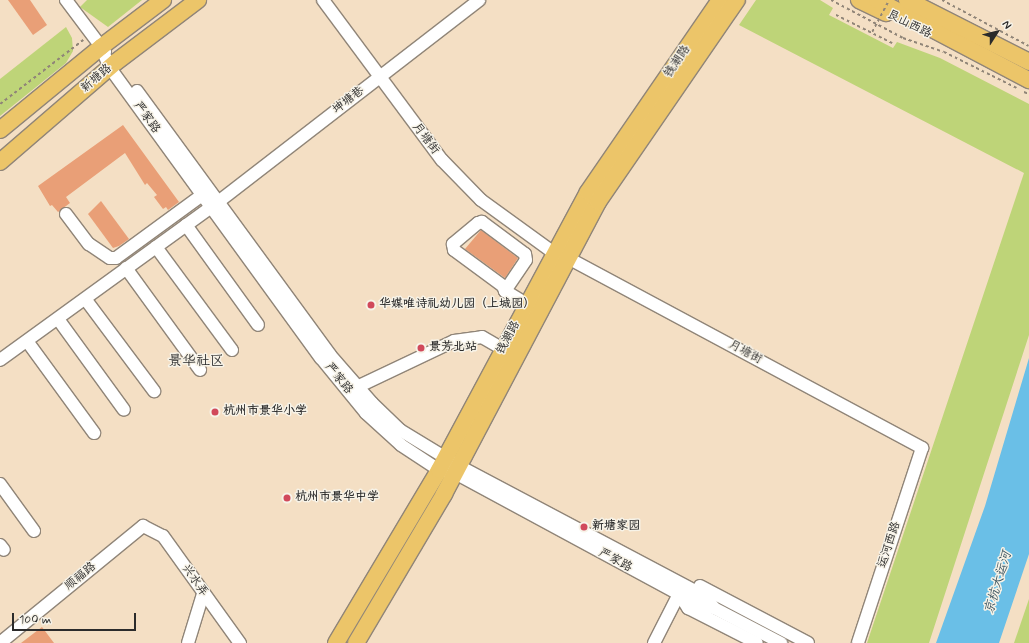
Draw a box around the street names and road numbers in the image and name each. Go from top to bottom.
street label: 艮山西路 [884,8,934,42]
street label: 钱潮路 [662,43,694,81]
street label: 新塘路 [79,62,115,96]
street label: 坤塘巷 [330,84,368,118]
street label: 严家路 [130,99,162,137]
street label: 月塘街 [408,120,442,158]
street label: 钱潮路 [494,319,524,357]
street label: 月塘街 [726,338,764,368]
street label: 严家路 [321,360,355,398]
street label: 运河西路 [876,520,904,570]
street label: 严家路 [596,546,634,576]
street label: 顺福路 [62,560,100,594]
street label: 兴水弄 [178,562,210,600]

